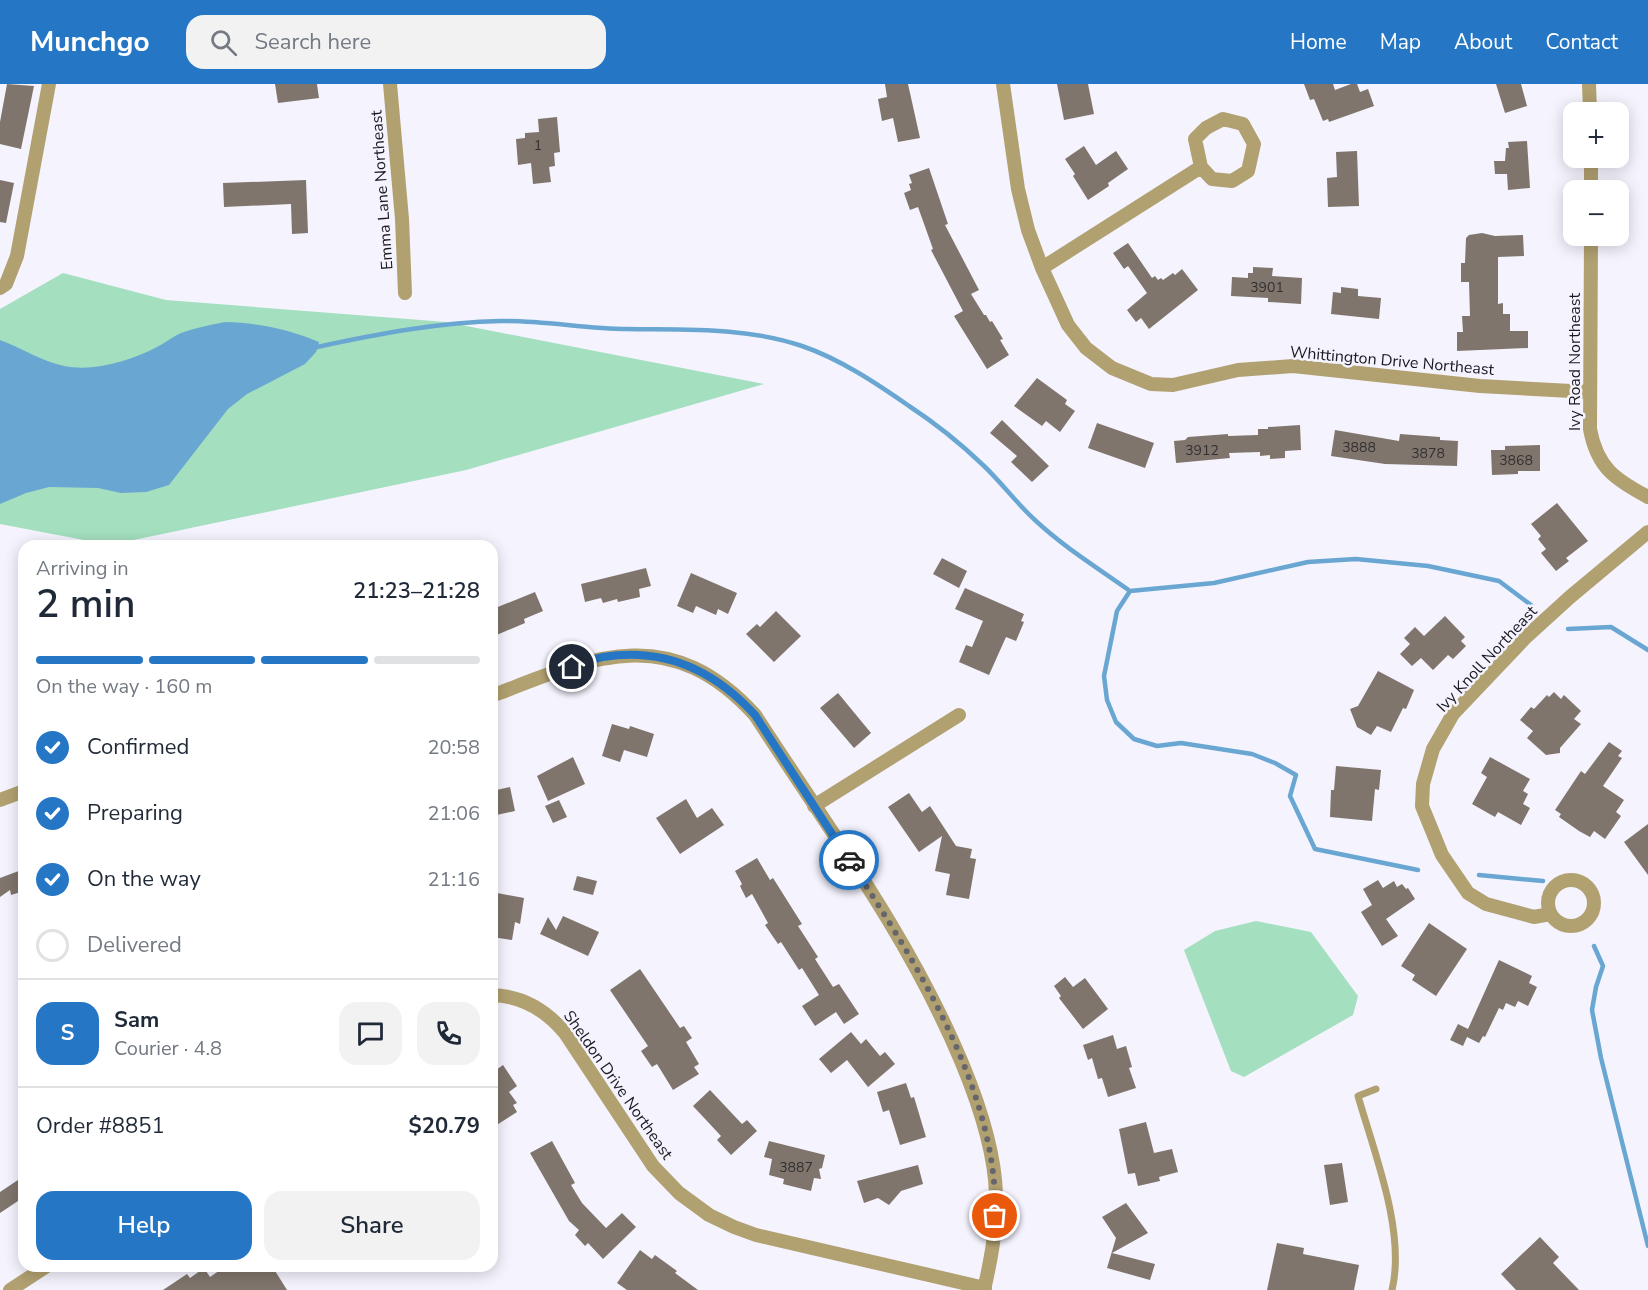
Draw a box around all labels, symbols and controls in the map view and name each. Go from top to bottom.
search box [186,15,606,69]
text: Munchgo [30,23,150,61]
icon: search [207,26,240,59]
text: Search here [255,27,371,57]
text: Home [1290,28,1347,56]
text: Map [1380,28,1421,56]
text: About [1454,28,1512,56]
text: Contact [1545,28,1618,56]
map controls [1563,102,1629,246]
button: + [1563,102,1629,168]
street label: Emma Lane Northeast [365,109,399,271]
house number: 1 [534,136,542,155]
button: − [1563,180,1629,246]
house number: 3901 [1250,278,1284,297]
street label: Ivy Road Northeast [1564,293,1586,431]
street label: Whittington Drive Northeast [1289,341,1495,381]
house number: 3888 [1342,438,1376,457]
house number: 3912 [1185,441,1219,460]
house number: 3878 [1411,444,1445,463]
house number: 3868 [1499,451,1533,470]
text: Arriving in [36,555,129,582]
text: 21:23–21:28 [353,576,480,606]
text: 2 min [36,578,135,631]
street label: Ivy Knoll Northeast [1432,601,1542,717]
pin [546,641,597,692]
icon: home [555,650,588,683]
text: On the way · 160 m [36,673,212,700]
icon: check [36,731,69,764]
text: Confirmed [87,732,189,762]
text: 20:58 [427,734,480,761]
icon: check [36,797,69,830]
text: Preparing [87,798,183,828]
text: 21:06 [427,800,480,827]
courier [819,830,879,890]
icon: car [833,844,866,877]
icon: check [36,863,69,896]
text: On the way [87,864,201,894]
text: 21:16 [427,866,480,893]
text: Delivered [87,930,182,960]
button: chat [339,1002,402,1065]
button: phone [417,1002,480,1065]
text: Sam [114,1005,159,1035]
street label: Sheldon Drive Northeast [558,1006,678,1164]
text: S [61,1018,74,1048]
text: Courier · 4.8 [114,1035,222,1062]
text: Order #8851 [36,1111,165,1141]
text: $20.79 [409,1111,480,1141]
house number: 3887 [779,1158,813,1177]
pin [969,1190,1020,1241]
button: Help [36,1191,252,1260]
button: Share [264,1191,480,1260]
icon: bag [978,1199,1011,1232]

